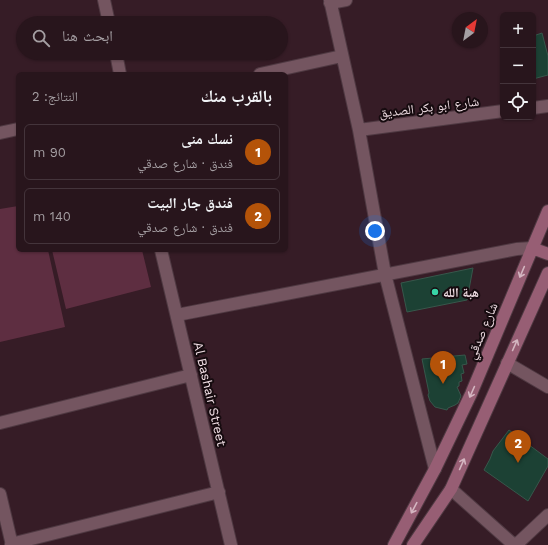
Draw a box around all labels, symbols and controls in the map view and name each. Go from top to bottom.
north arrow [452,12,488,48]
map controls [500,12,536,120]
button: + [500,12,536,48]
search box [16,16,288,60]
icon: search [30,27,52,49]
text: ابحث هنا [62,27,113,45]
button: − [500,48,536,84]
button: locate [500,84,536,120]
text: بالقرب منك [201,86,272,106]
text: النتائج: 2 [32,89,78,104]
street label: شارع ابو بكر الصديق [378,93,480,123]
text: نسك منى [181,130,233,148]
text: 90 m [33,145,66,160]
text: 1 [255,145,261,160]
text: فندق · شارع صدقي [137,156,233,171]
text: فندق جار البيت [147,194,233,212]
text: 140 m [33,209,71,224]
text: 2 [254,209,262,224]
text: فندق · شارع صدقي [137,220,233,235]
your location [365,221,385,241]
one-way arrow [518,266,525,278]
place label: هبة الله [443,285,479,300]
marker: هبة الله [430,287,440,297]
street label: شارع صدقي [463,300,504,363]
street label: Al Bashair Street [191,340,229,448]
one-way arrow [512,340,520,352]
pin: 1 [430,351,456,384]
one-way arrow [468,386,475,398]
pin: 2 [505,430,531,463]
one-way arrow [459,458,466,470]
one-way arrow [409,502,417,514]

